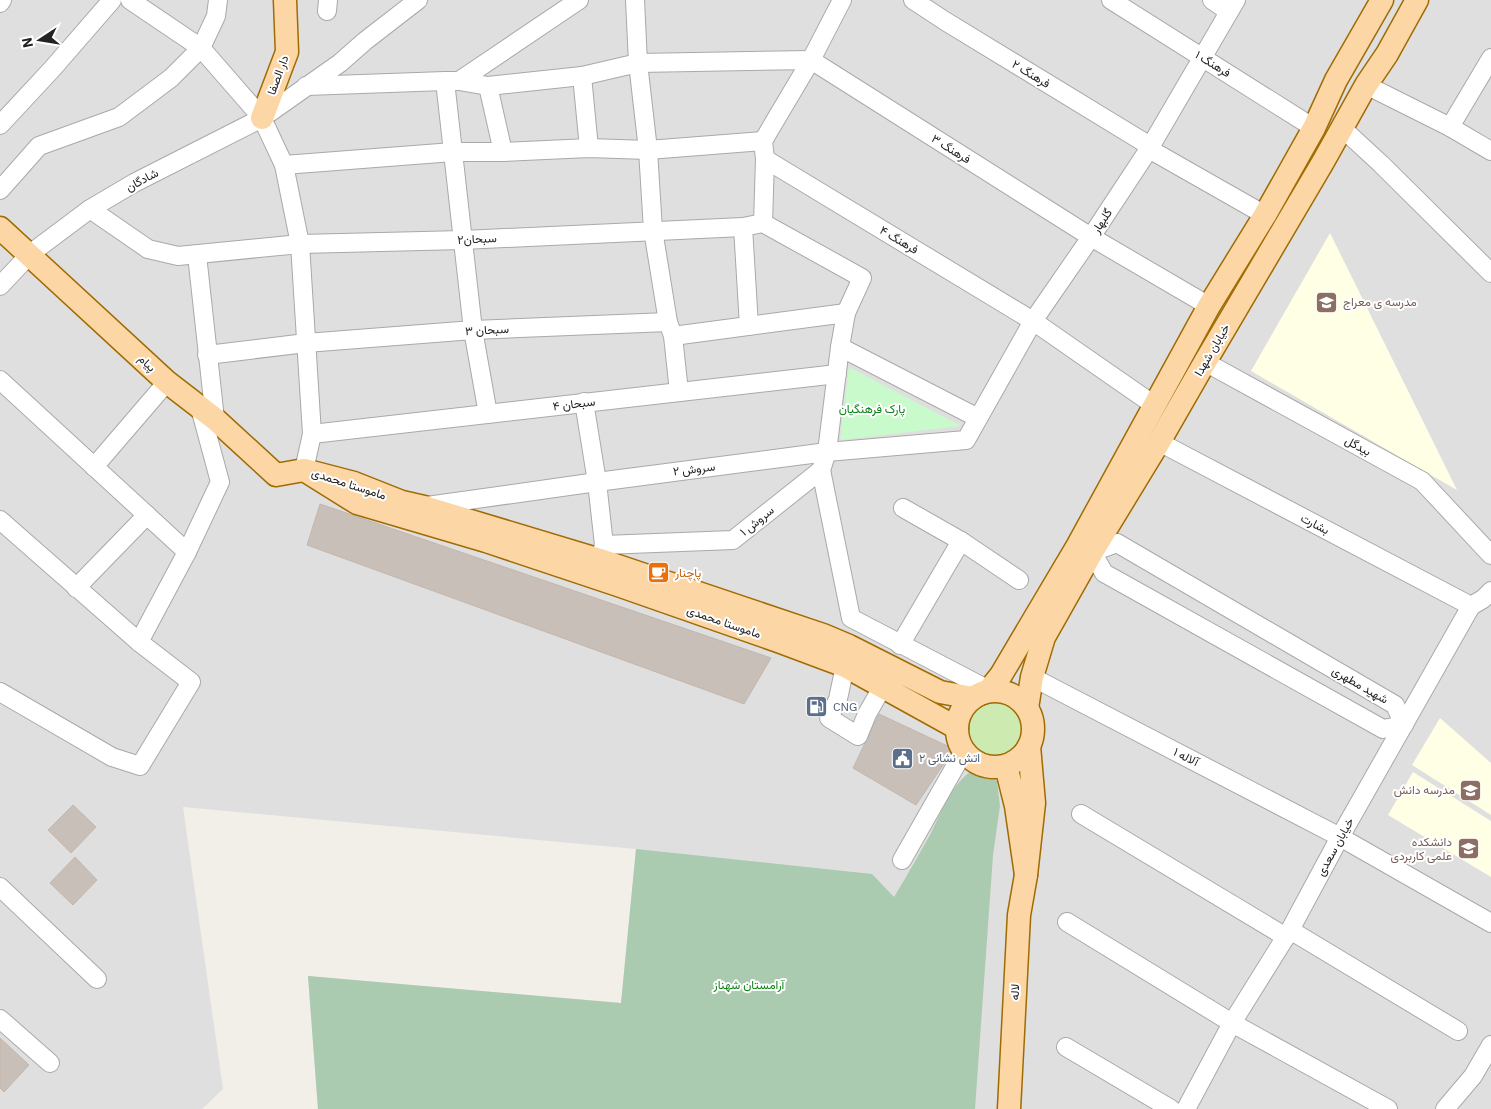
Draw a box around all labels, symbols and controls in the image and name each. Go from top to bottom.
north arrow [15,15,65,65]
text: N [17,36,37,50]
street label: فرهنگ ۱ [1192,47,1234,81]
street label: دار الصفا [263,53,293,97]
street label: فرهنگ ۲ [1009,56,1053,92]
street label: فرهنگ ۳ [928,131,974,167]
street label: شادگان [123,165,161,194]
street label: گلبهار [1088,206,1116,237]
street label: فرهنگ ۴ [877,222,921,258]
street label: سبحان۲ [457,230,497,247]
school or university icon: مدرسه ی معراج [1315,290,1339,314]
place label: مدرسه ی معراج [1343,294,1417,311]
street label: سبحان ۳ [465,321,509,338]
street label: خیابان شهدا [1191,321,1233,379]
street label: پیام [135,351,159,375]
street label: سبحان ۴ [552,393,596,414]
park label: پارک فرهنگیان [839,401,906,417]
street label: بیدگل [1342,432,1374,460]
street label: سروش ۲ [672,458,716,480]
street label: ماموستا محمدی [310,464,388,504]
street label: سروش ۱ [737,502,777,540]
street label: بشارت [1298,510,1332,538]
cafe icon: پاچنار [647,561,671,585]
place label: پاچنار [674,565,701,581]
street label: ماموستا محمدی [685,602,763,642]
street label: شهید مطهری [1329,662,1391,708]
fuel station icon: CNG [805,695,829,719]
place label: CNG [833,699,857,714]
street label: آلاله ۱ [1171,744,1202,770]
public building icon: اتش نشانی ۲ [891,746,915,770]
place label: اتش نشانی ۲ [919,750,980,766]
school or university icon: مدرسه دانش [1459,778,1483,802]
place label: مدرسه دانش [1394,782,1455,798]
street label: خیابان سعدی [1312,815,1358,879]
place label: دانشکده علمی کاربردی [1391,834,1452,864]
school or university icon: دانشکده علمی کاربردی [1456,837,1480,861]
park label: آرامستان شهناز [713,977,786,993]
street label: لاله [1007,983,1022,1001]

